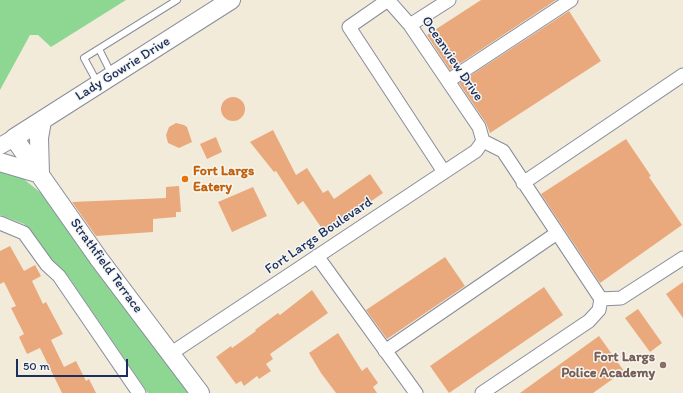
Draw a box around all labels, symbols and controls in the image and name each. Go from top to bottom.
street label: Oceanview Drive [417,13,487,105]
street label: Lady Gowrie Drive [73,33,173,105]
place label: Fort Largs Eatery [193,163,254,196]
marker: Fort Largs Eatery [180,174,190,184]
street label: Fort Largs Boulevard [262,194,376,278]
street label: Strathfield Terrace [66,215,146,317]
place label: Fort Largs Police Academy [561,349,655,382]
scale bar [18,351,130,377]
text: 50 m [23,359,49,373]
marker: Fort Largs Police Academy [658,360,668,370]

